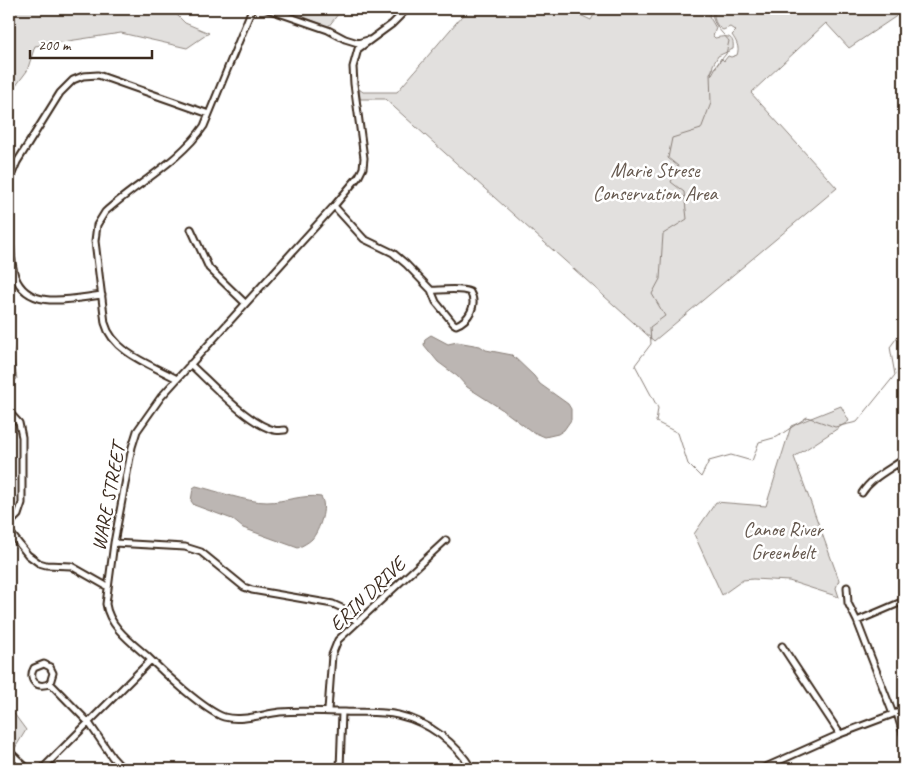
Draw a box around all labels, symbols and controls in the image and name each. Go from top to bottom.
scale bar [30,28,152,60]
text: 200 m [38,36,72,55]
park label: Marie Strese Conservation Area [593,158,718,206]
street label: WARE STREET [86,437,132,553]
park label: Canoe River Greenbelt [743,517,825,565]
street label: ERIN DRIVE [324,550,412,637]

